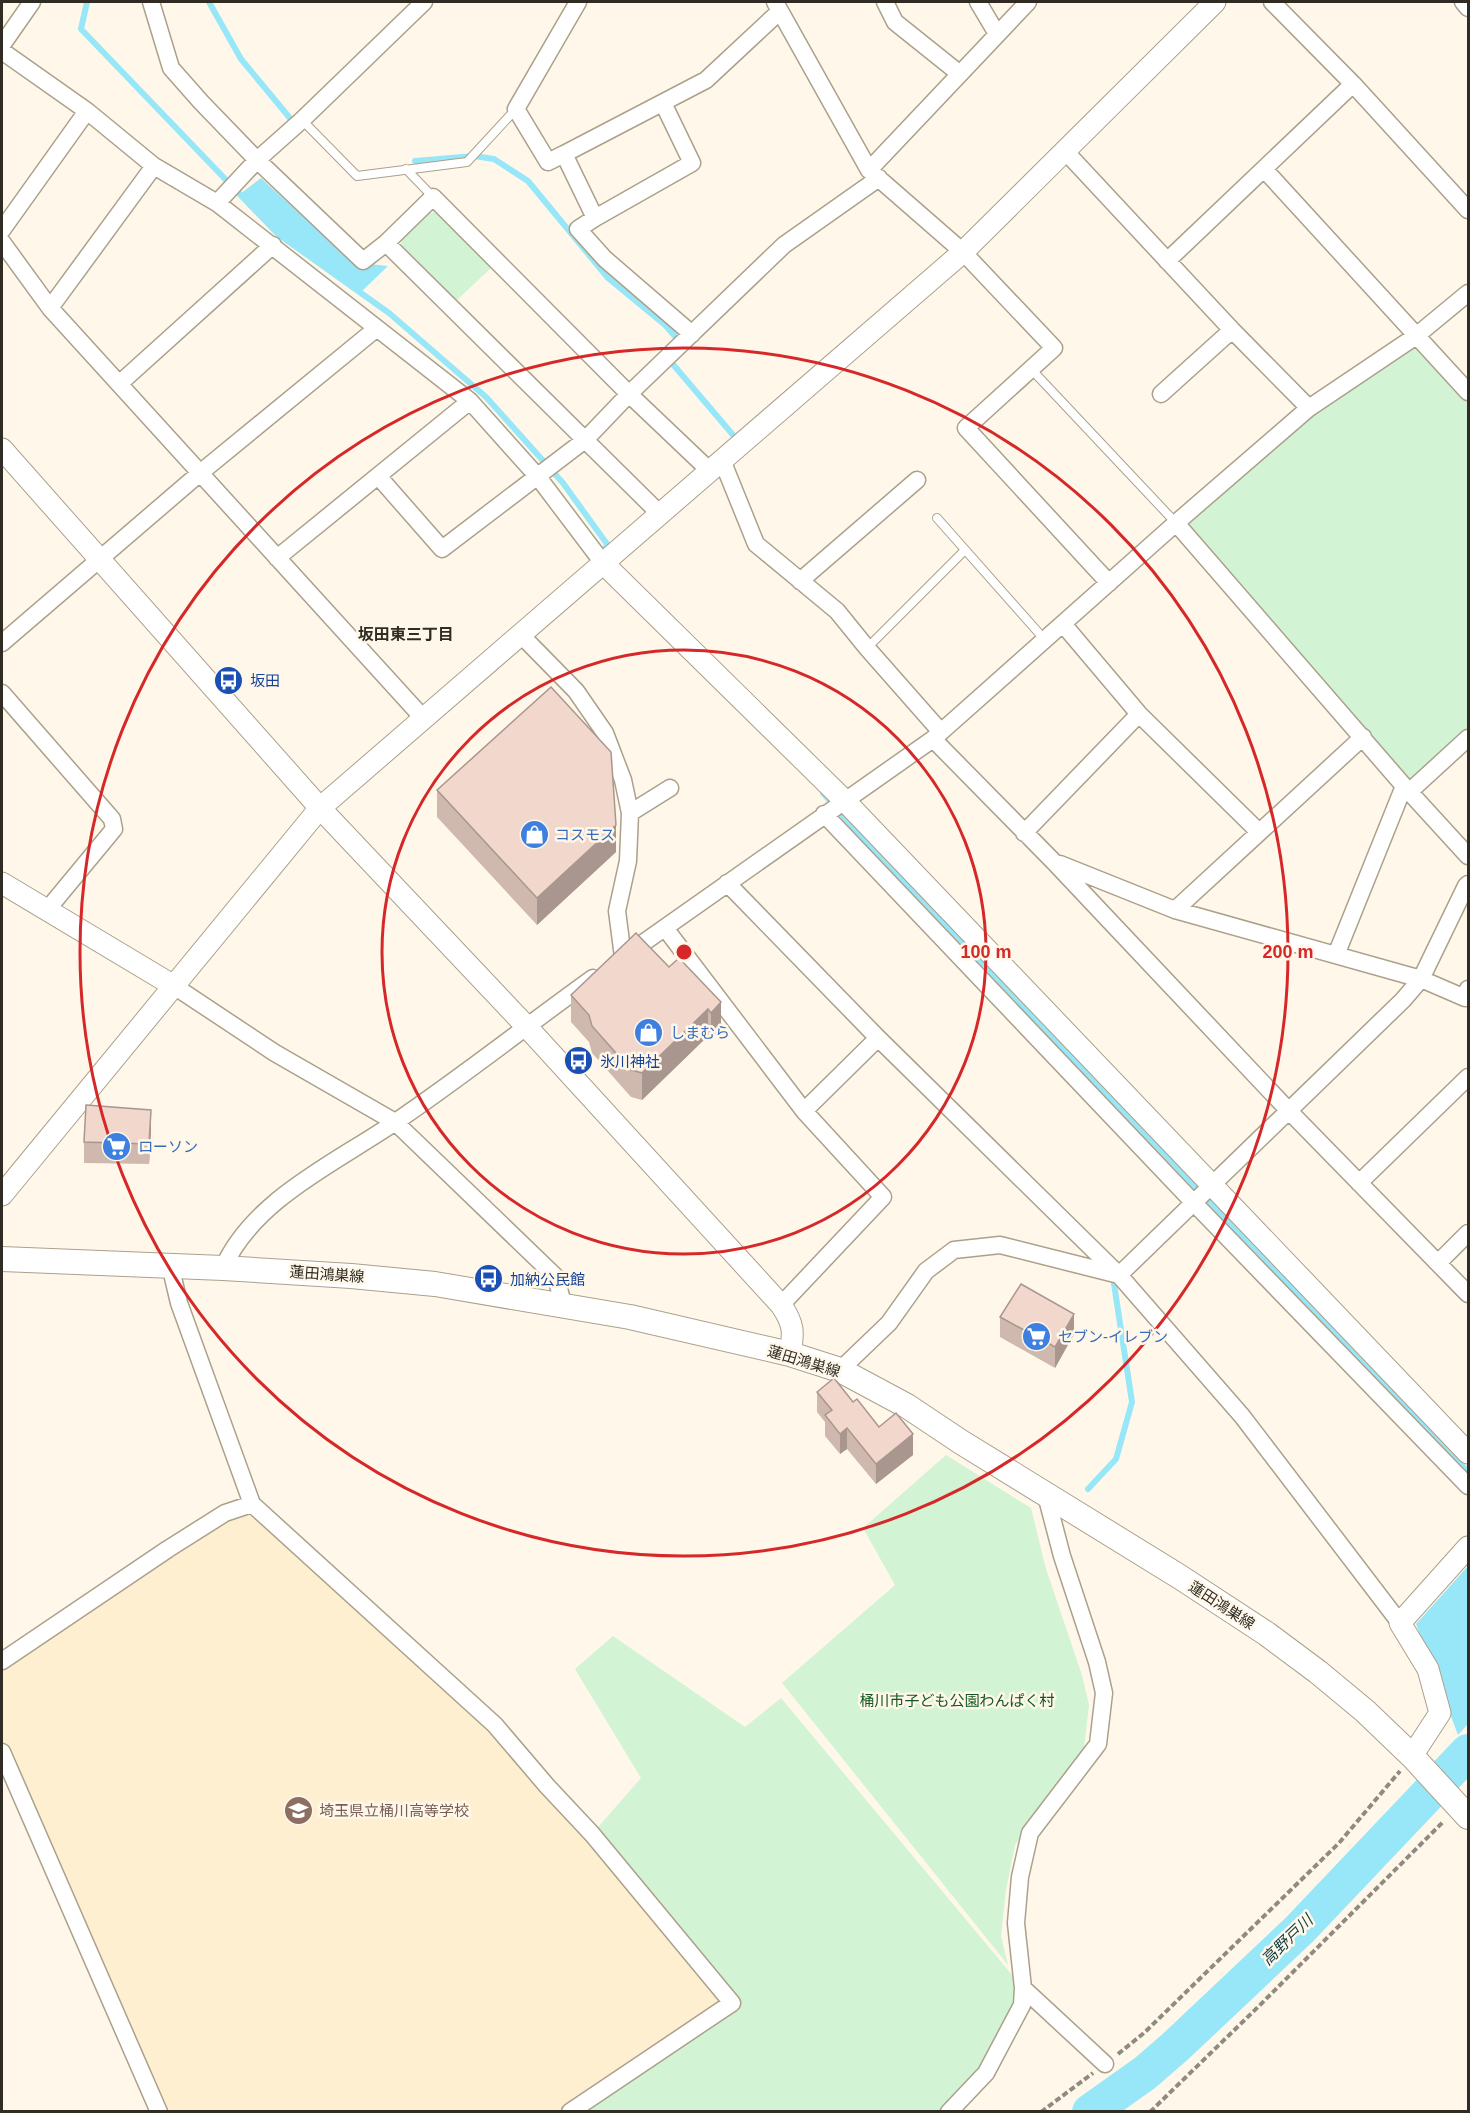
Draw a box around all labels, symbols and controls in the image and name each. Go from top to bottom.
district label: 坂田東三丁目 [358,626,454,643]
bus stop icon: 坂田 [213,664,245,696]
place label: 坂田 [250,672,280,689]
shop icon: コスモス [518,818,550,850]
place label: コスモス [555,826,615,843]
centre of rings [674,942,694,962]
text: 100 m [960,942,1012,962]
text: 200 m [1262,942,1314,962]
shop icon: しまむら [633,1016,665,1048]
place label: しまむら [670,1024,730,1041]
bus stop icon: 氷川神社 [563,1045,595,1077]
place label: 氷川神社 [600,1053,660,1070]
supermarket icon: ローソン [101,1130,133,1162]
place label: ローソン [138,1138,198,1155]
street label: 蓮田鴻巣線 [289,1263,365,1285]
bus stop icon: 加納公民館 [473,1263,505,1295]
place label: 加納公民館 [510,1271,585,1288]
supermarket icon: セブン-イレブン [1021,1320,1053,1352]
place label: セブン-イレブン [1058,1328,1168,1345]
street label: 蓮田鴻巣線 [766,1342,842,1380]
street label: 蓮田鴻巣線 [1186,1577,1258,1633]
park label: 桶川市子ども公園わんぱく村 [859,1692,1055,1709]
school or university icon: 埼玉県立桶川高等学校 [282,1794,314,1826]
place label: 埼玉県立桶川高等学校 [319,1802,469,1819]
water label: 高野戸川 [1258,1910,1317,1968]

